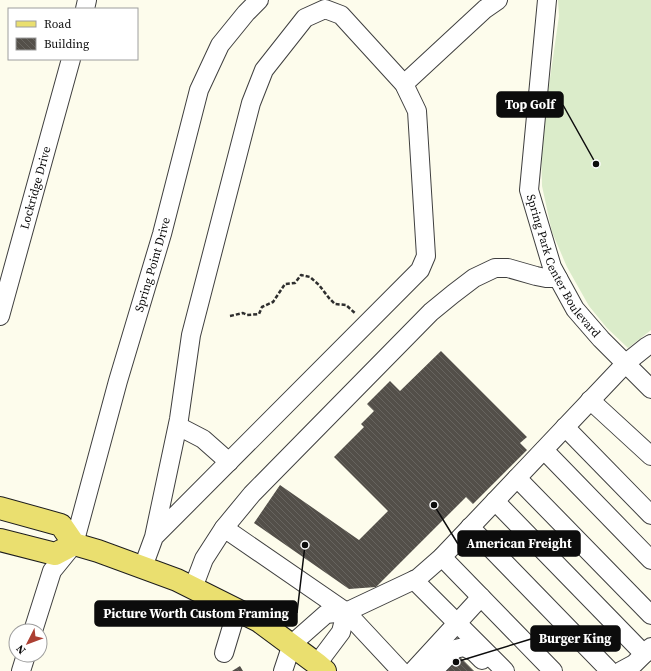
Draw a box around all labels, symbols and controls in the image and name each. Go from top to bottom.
legend [8,8,138,60]
text: Road [44,16,71,32]
text: Building [44,36,89,52]
callout: Top Golf [497,92,563,117]
text: Top Golf [505,96,556,113]
street label: Lockridge Drive [16,145,54,231]
street label: Spring Park Center Boulevard [523,192,604,341]
street label: Spring Point Drive [131,216,174,314]
callout: American Freight [458,531,580,556]
text: American Freight [466,535,572,552]
callout: Picture Worth Custom Framing [95,601,297,626]
text: Picture Worth Custom Framing [103,605,289,622]
north arrow [8,623,48,663]
callout: Burger King [531,626,620,651]
text: Burger King [539,630,611,647]
text: N [13,641,29,657]

